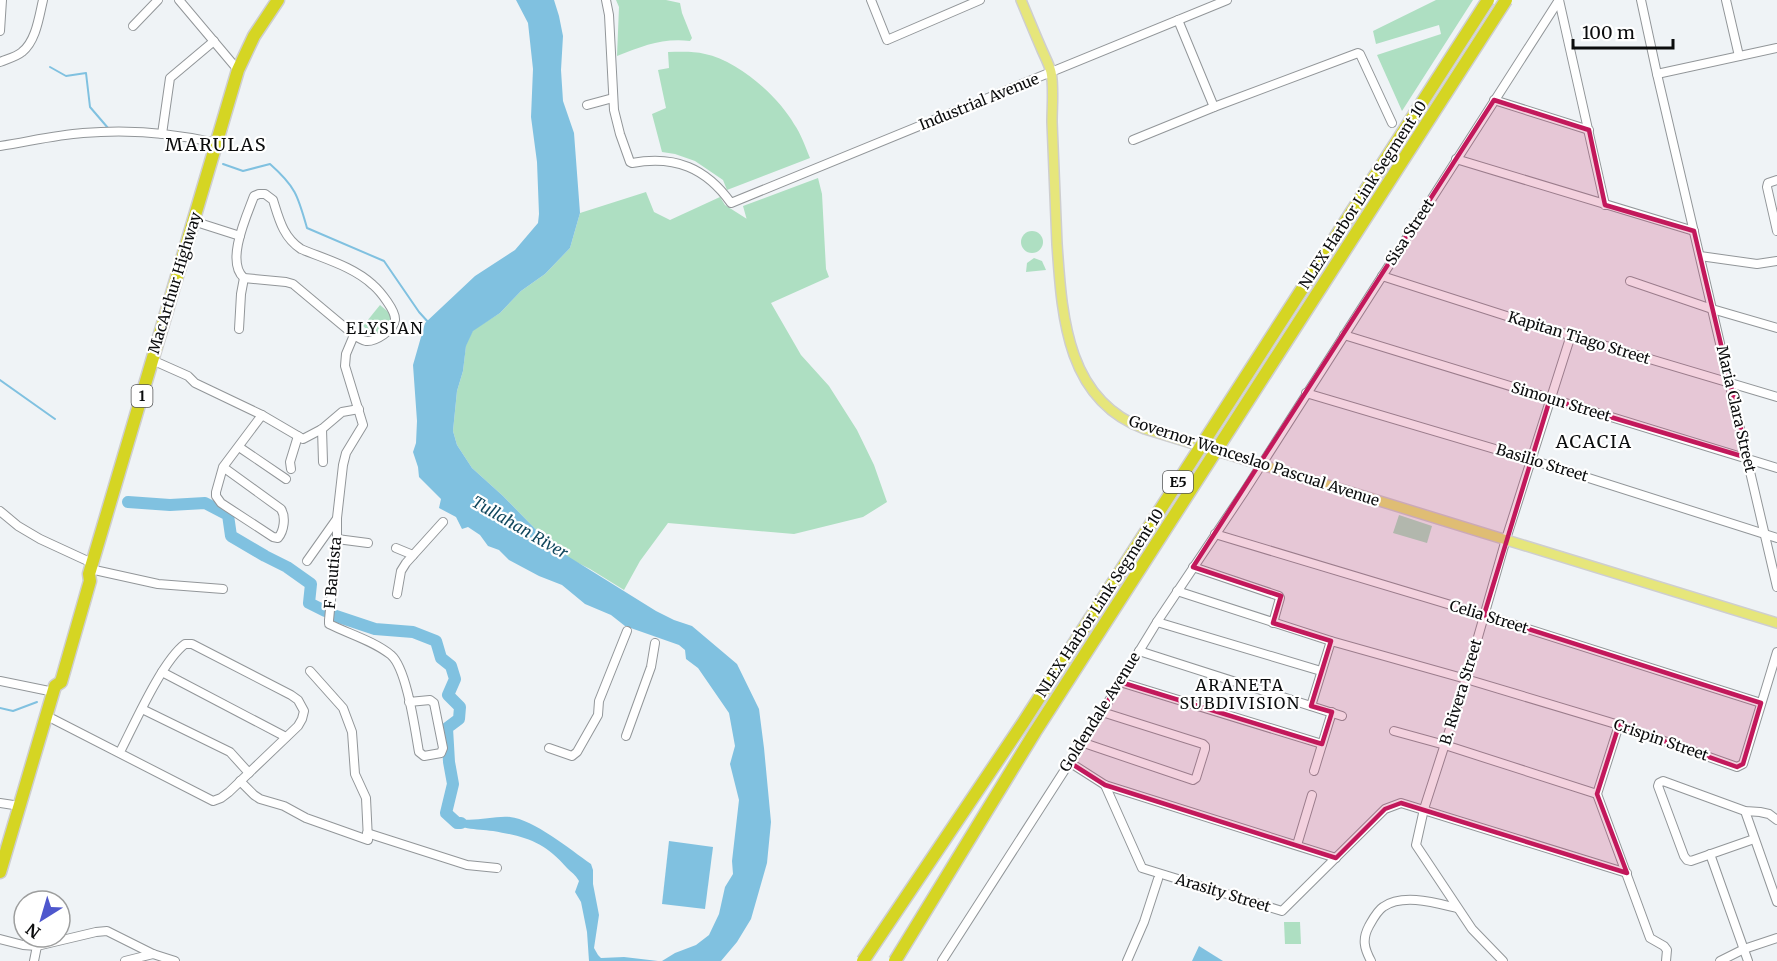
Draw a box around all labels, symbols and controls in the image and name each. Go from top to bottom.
scale bar [1573,12,1674,50]
text: 100 m [1582,21,1635,44]
street label: Industrial Avenue [916,69,1042,134]
street label: NLEX Harbor Link Segment 10 [1295,97,1431,292]
district label: MARULAS [165,133,267,156]
street label: Sisa Street [1381,195,1438,269]
street label: MacArthur Highway [144,209,205,356]
street label: Kapitan Tiago Street [1506,307,1653,368]
district label: ELYSIAN [346,318,424,338]
street label: Maria Clara Street [1713,344,1760,474]
street label: Simoun Street [1509,377,1613,426]
road number: 1 [132,385,152,407]
street label: Governor Wenceslao Pascual Avenue [1126,411,1382,510]
district label: ACACIA [1555,430,1632,453]
street label: Basilio Street [1494,440,1591,486]
road number: E5 [1163,471,1193,493]
water label: Tullahan River [468,491,572,563]
street label: NLEX Harbor Link Segment 10 [1032,505,1168,700]
street label: F Bautista [320,536,345,610]
street label: Celia Street [1447,596,1531,638]
street label: B. Rivera Street [1435,636,1486,747]
street label: Goldendale Avenue [1055,648,1144,775]
district label: ARANETA SUBDIVISION [1179,675,1301,713]
street label: Crispin Street [1611,714,1711,765]
street label: Arasity Street [1172,869,1273,916]
north arrow [12,889,72,949]
text: N [22,919,44,943]

